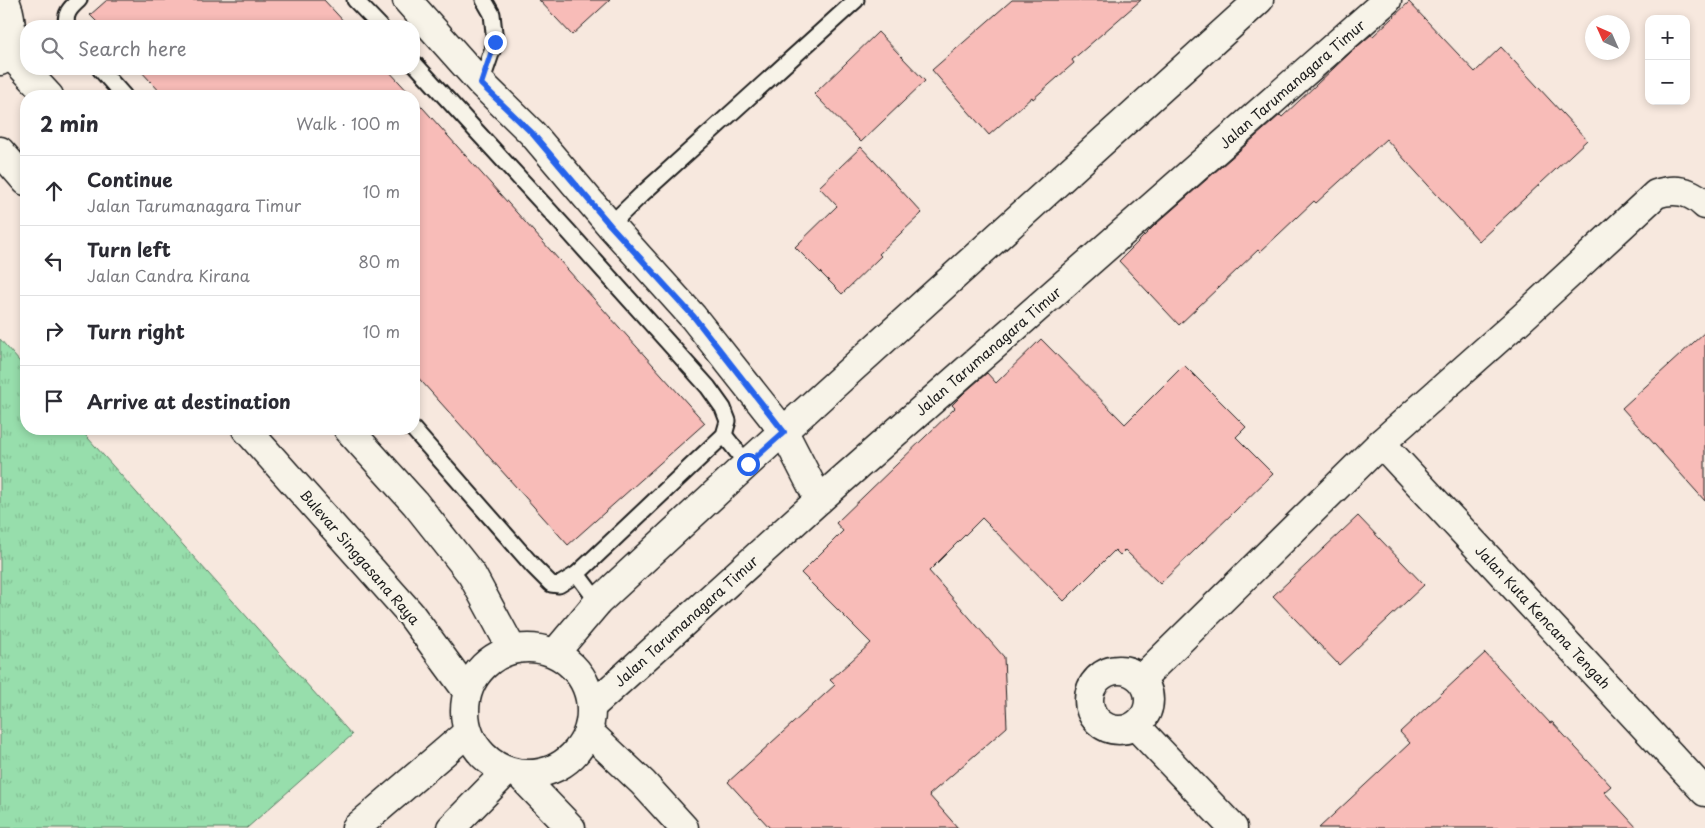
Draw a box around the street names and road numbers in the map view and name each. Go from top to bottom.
street label: Jalan Tarumanagara Timur [1214,14,1370,153]
street label: Jalan Tarumanagara Timur [910,281,1066,420]
street label: Bulevar Singgasana Raya [295,485,425,629]
street label: Jalan Kuta Kencana Tengah [1470,540,1616,694]
street label: Jalan Tarumanagara Timur [609,550,763,692]

